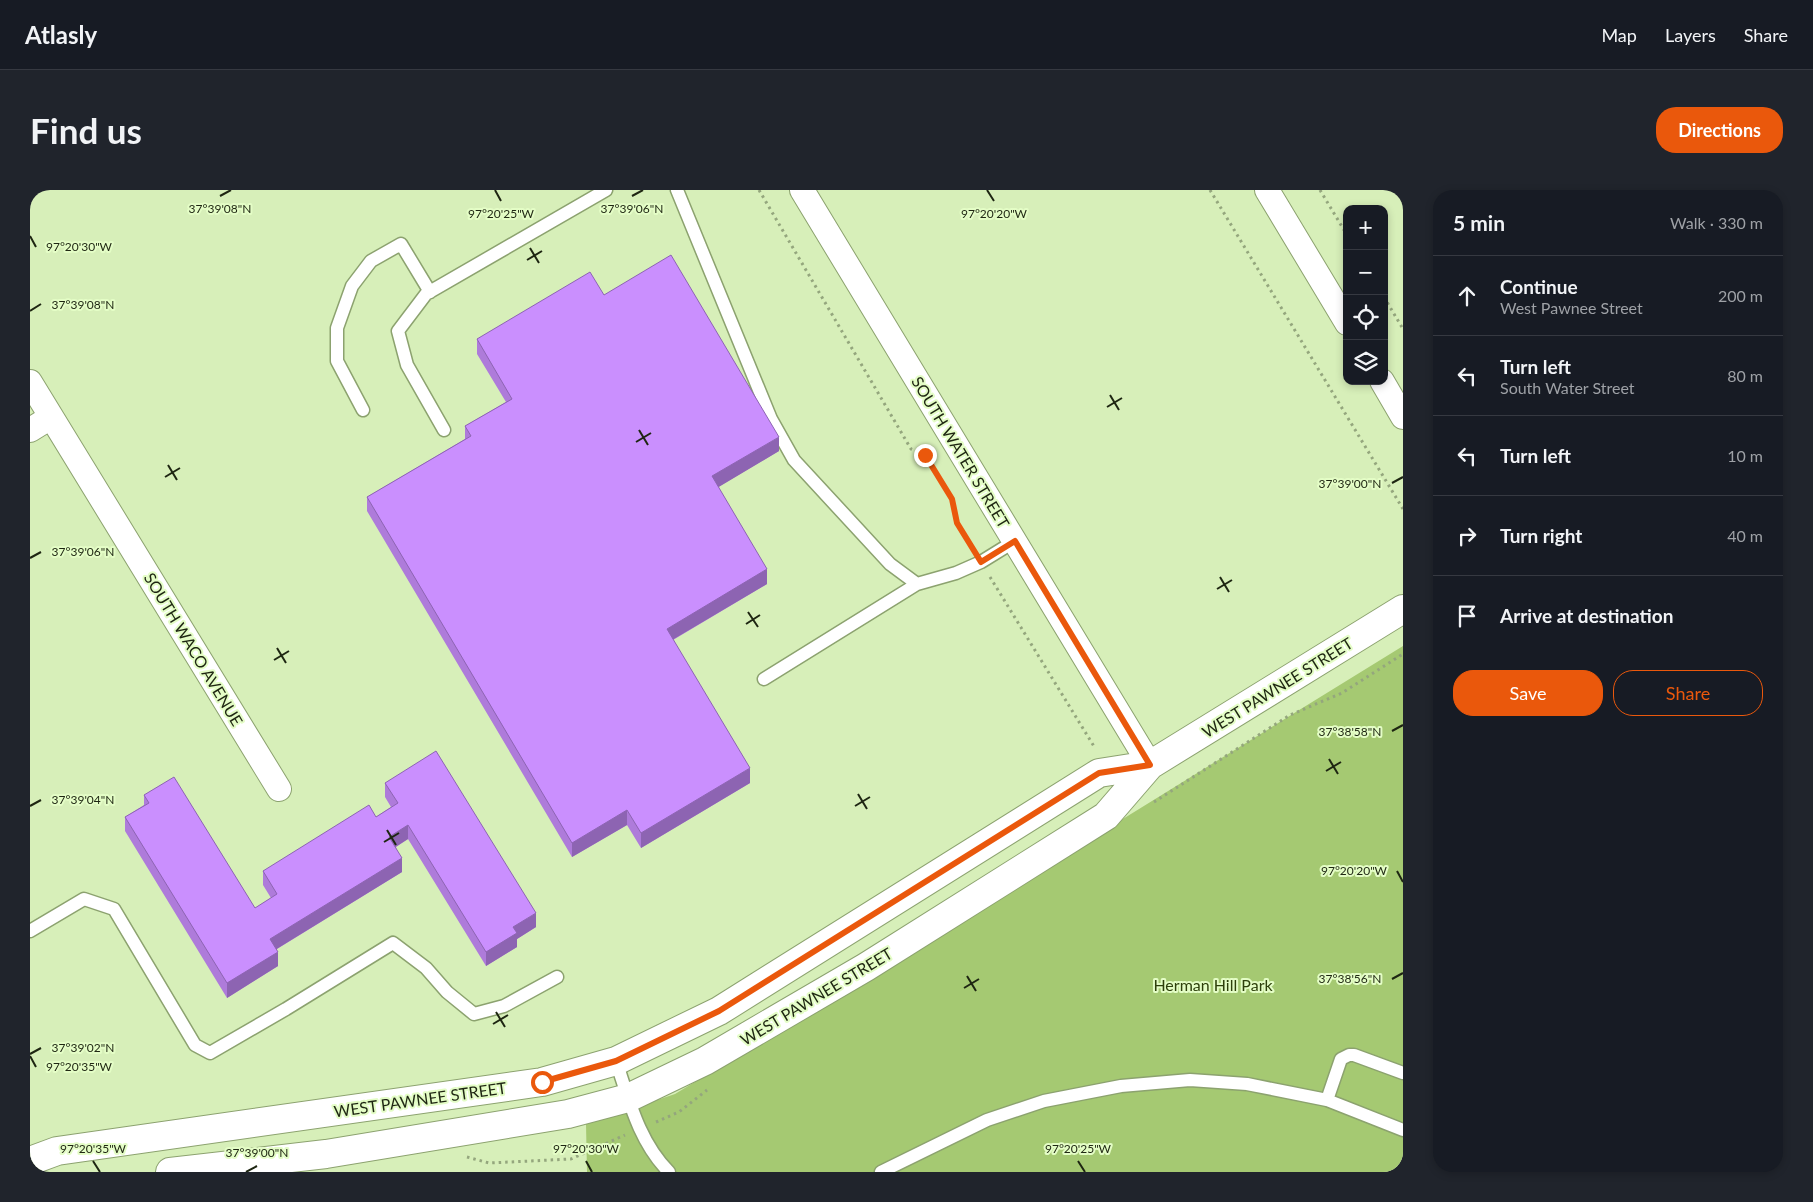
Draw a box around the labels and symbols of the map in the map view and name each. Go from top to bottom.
text: 37°39'08"N [189,201,251,216]
text: 37°39'06"N [601,201,663,216]
text: 97°20'25"W [468,206,535,221]
text: 97°20'20"W [961,206,1028,221]
text: 97°20'30"W [46,239,113,254]
text: 37°39'08"N [52,297,114,312]
street label: SOUTH WATER STREET [908,373,1014,532]
route end [914,444,937,467]
text: 37°39'00"N [1319,476,1381,491]
text: 37°39'06"N [52,544,114,559]
street label: SOUTH WACO AVENUE [141,569,247,729]
street label: WEST PAWNEE STREET [1198,633,1356,741]
text: 37°38'58"N [1319,724,1381,739]
text: 37°39'04"N [52,792,114,807]
text: 97°20'20"W [1321,863,1388,878]
street label: WEST PAWNEE STREET [737,943,896,1049]
text: 37°38'56"N [1319,971,1381,986]
park label: Herman Hill Park [1153,975,1273,994]
text: 37°39'02"N [52,1040,114,1055]
text: 97°20'35"W [46,1059,113,1074]
route start [531,1071,554,1094]
street label: WEST PAWNEE STREET [333,1077,508,1121]
text: 97°20'35"W [60,1141,127,1156]
text: 97°20'30"W [553,1141,620,1156]
text: 97°20'25"W [1045,1141,1112,1156]
text: 37°39'00"N [226,1145,288,1160]

